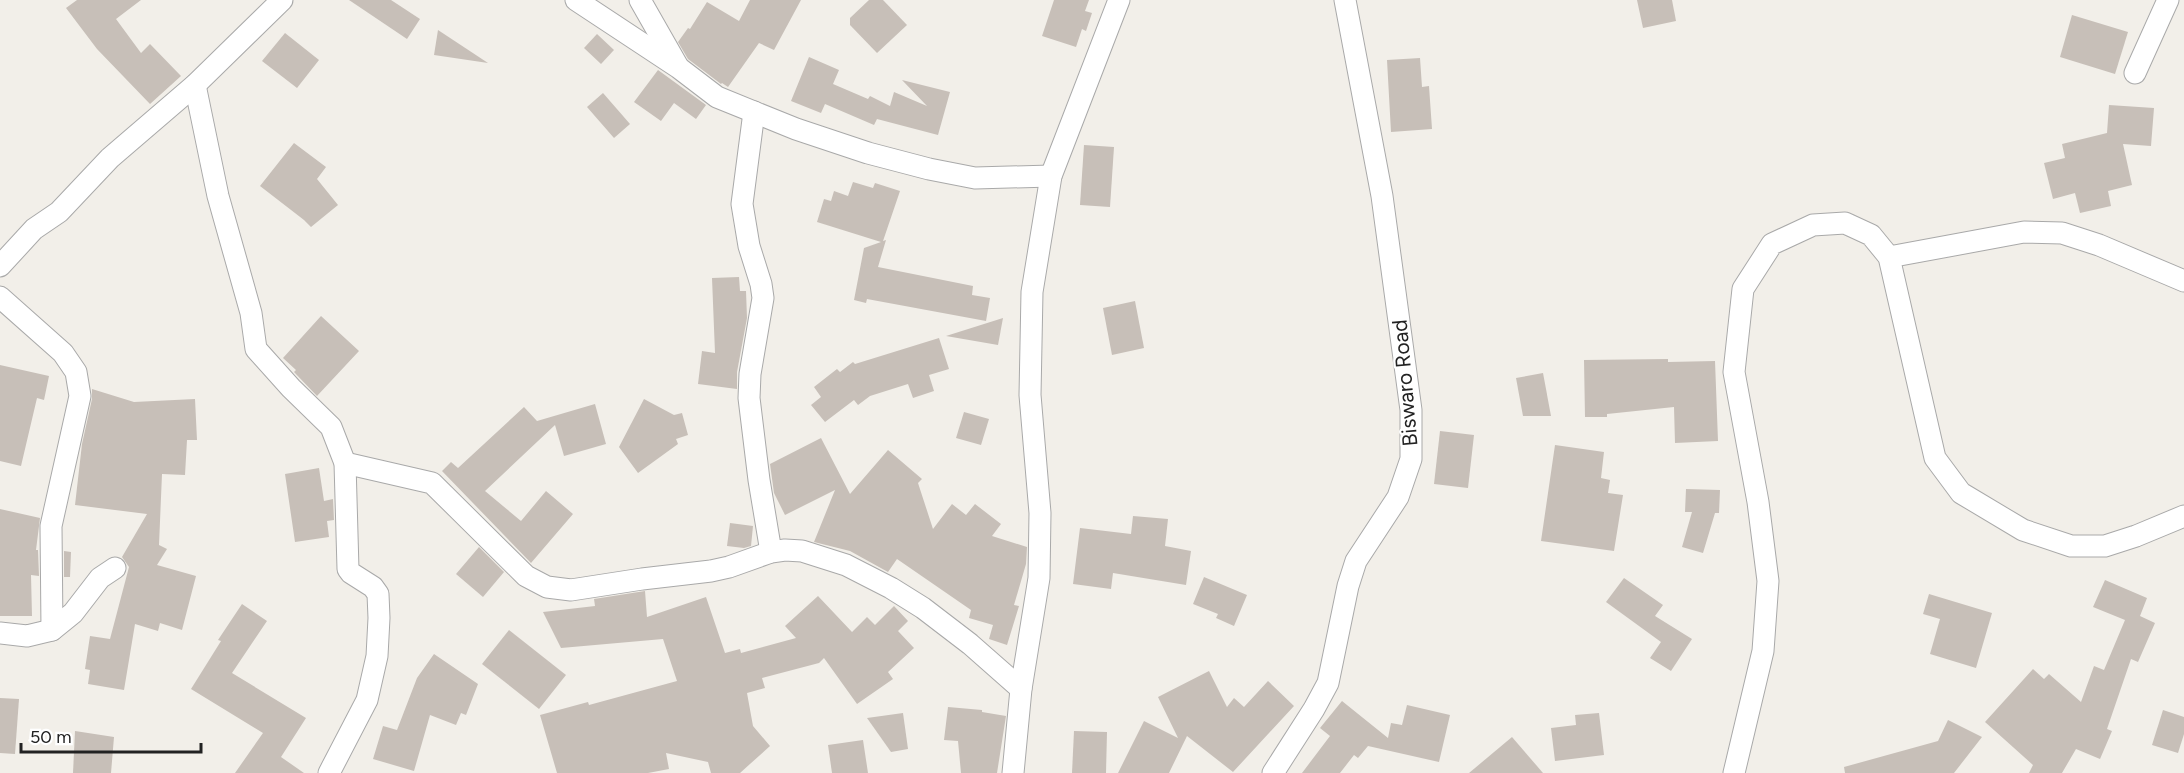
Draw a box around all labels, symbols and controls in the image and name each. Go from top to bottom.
street label: Biswaro Road [1387,319,1422,448]
scale bar [21,716,201,754]
text: 50 m [30,726,72,748]

